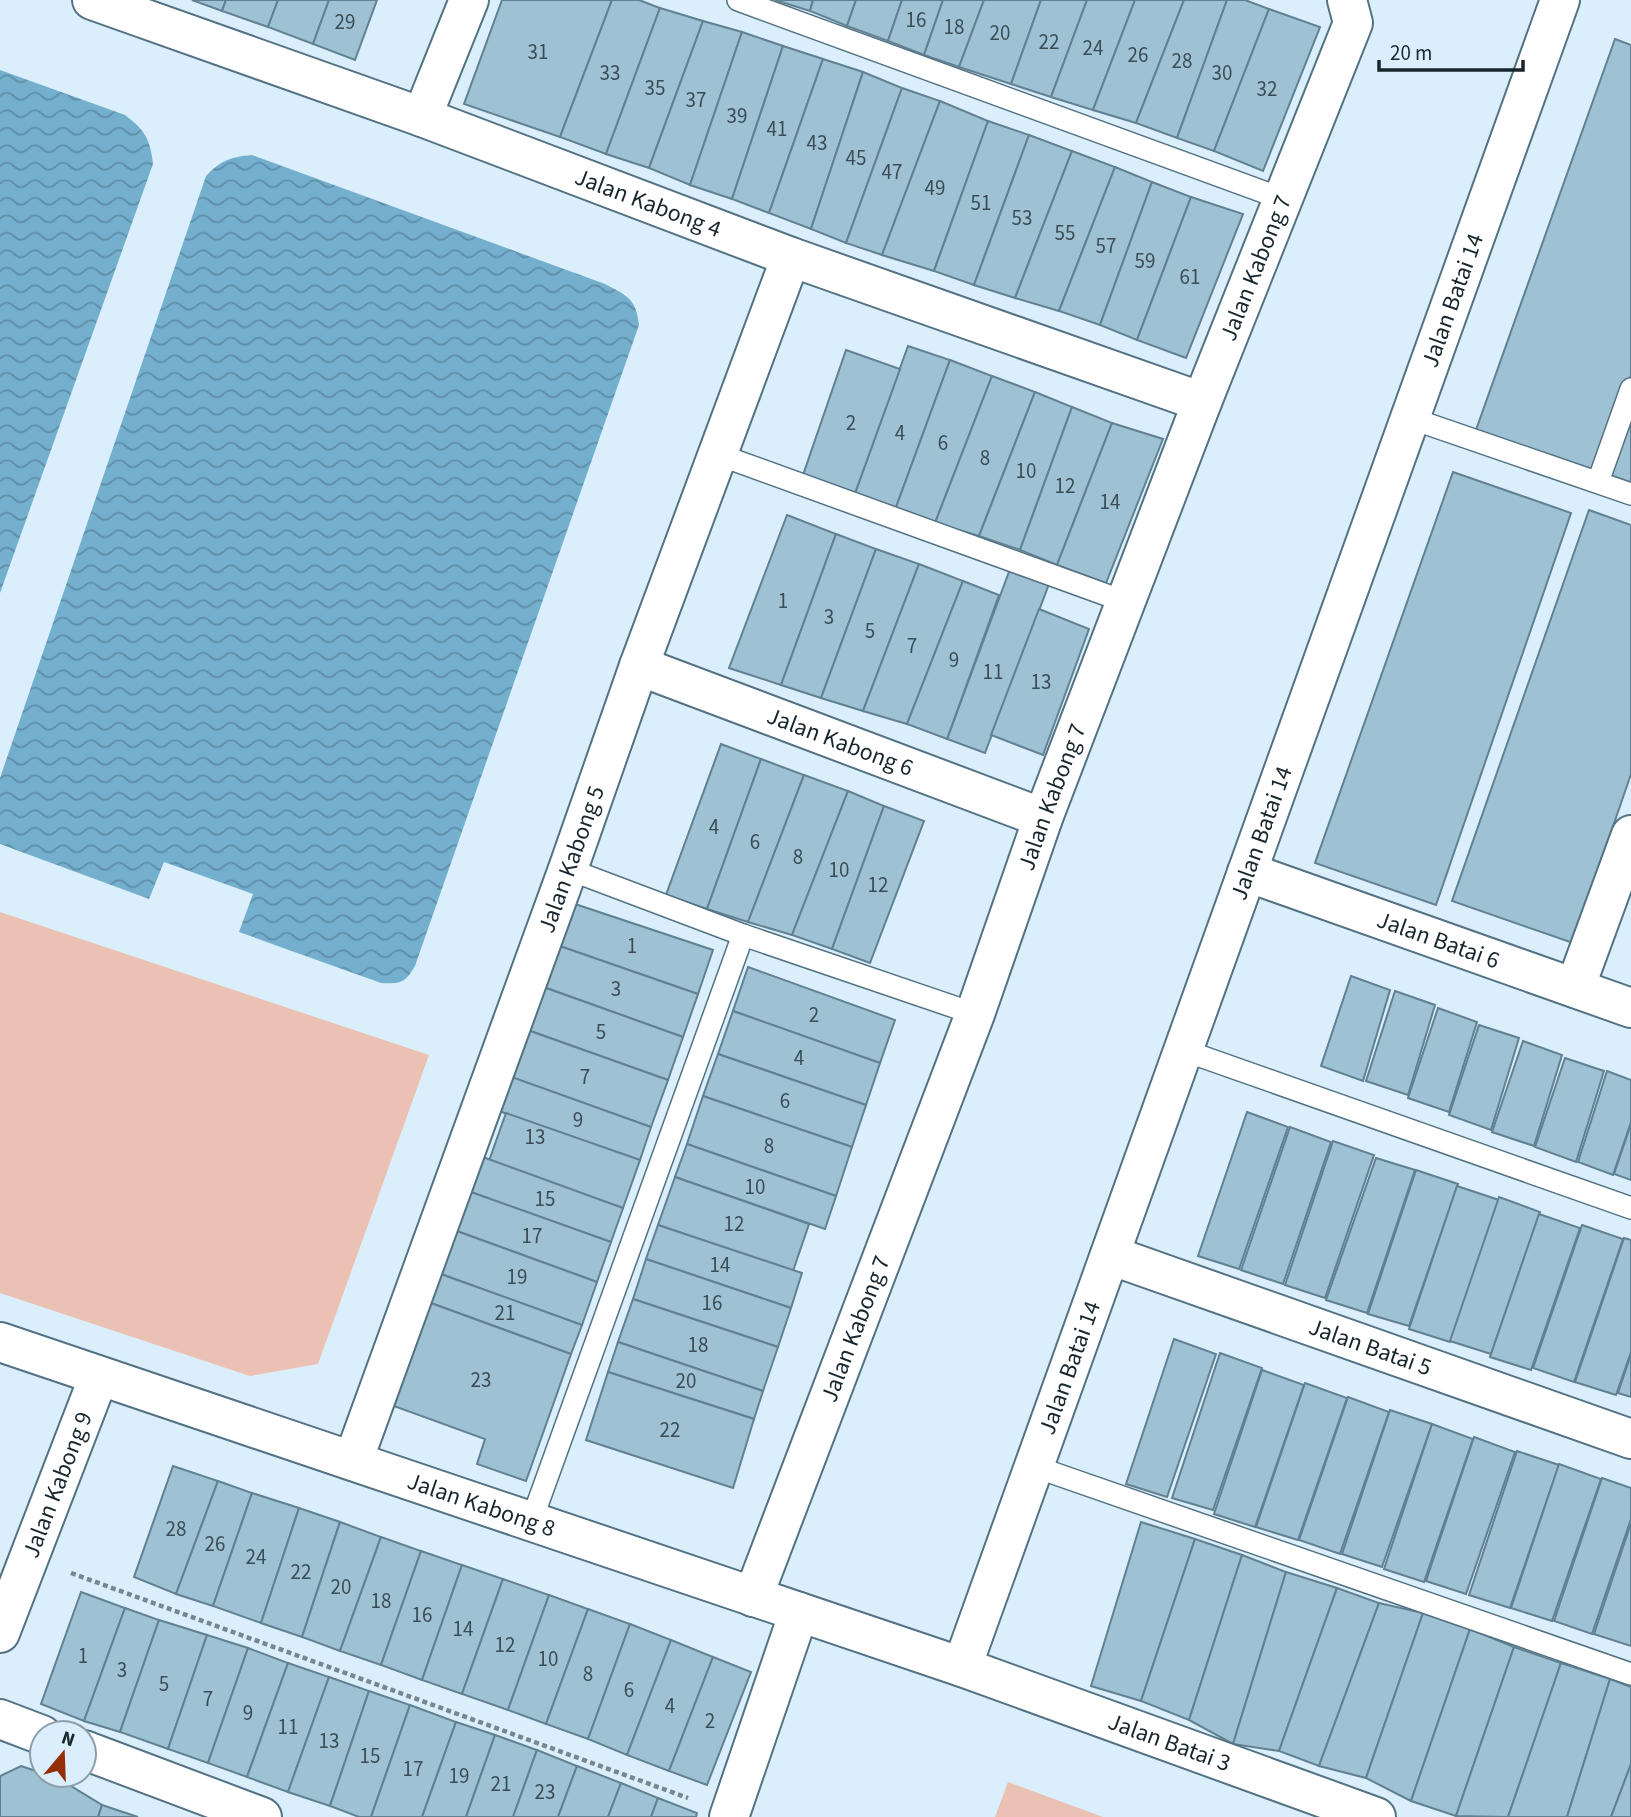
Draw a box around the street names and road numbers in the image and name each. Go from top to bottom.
street label: Jalan Kabong 4 [570,159,726,247]
street label: Jalan Kabong 7 [1211,190,1300,346]
street label: Jalan Batai 14 [1412,228,1492,372]
street label: Jalan Kabong 6 [762,698,919,785]
street label: Jalan Kabong 7 [1009,719,1095,875]
street label: Jalan Batai 14 [1221,761,1301,905]
street label: Jalan Kabong 5 [529,781,613,938]
street label: Jalan Batai 6 [1372,902,1505,978]
street label: Jalan Kabong 7 [811,1251,899,1407]
street label: Jalan Batai 14 [1029,1296,1110,1439]
street label: Jalan Batai 5 [1304,1309,1436,1385]
street label: Jalan Kabong 9 [13,1406,101,1563]
street label: Jalan Kabong 8 [403,1463,560,1546]
street label: Jalan Batai 3 [1103,1704,1236,1780]

